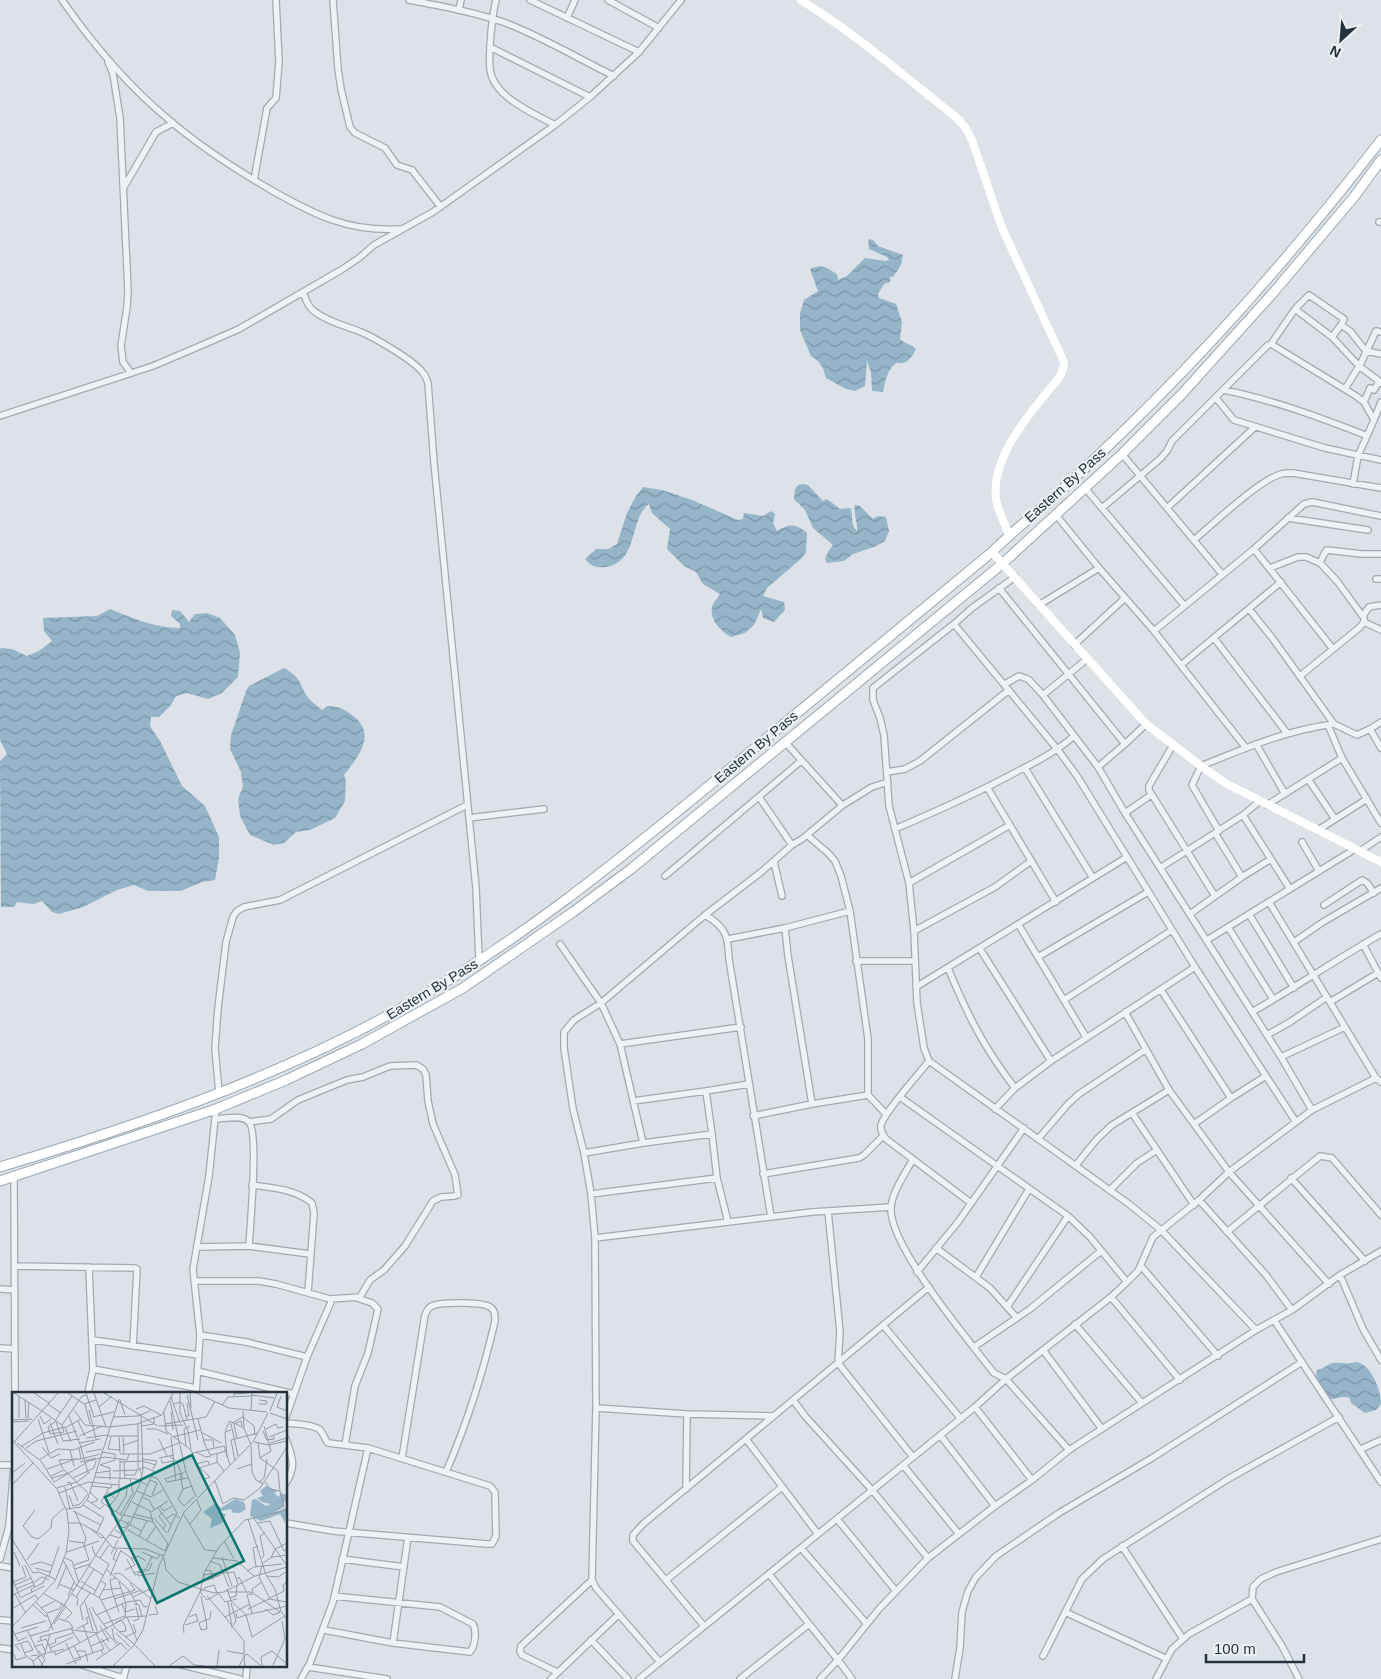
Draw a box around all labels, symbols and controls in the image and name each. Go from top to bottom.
north arrow [1316,15,1366,65]
text: N [1327,42,1343,61]
street label: Eastern By Pass [1021,444,1109,526]
street label: Eastern By Pass [711,708,801,786]
street label: Eastern By Pass [384,955,480,1023]
inset map [12,1392,288,1666]
scale bar [1206,1632,1304,1664]
text: 100 m [1214,1640,1256,1657]

